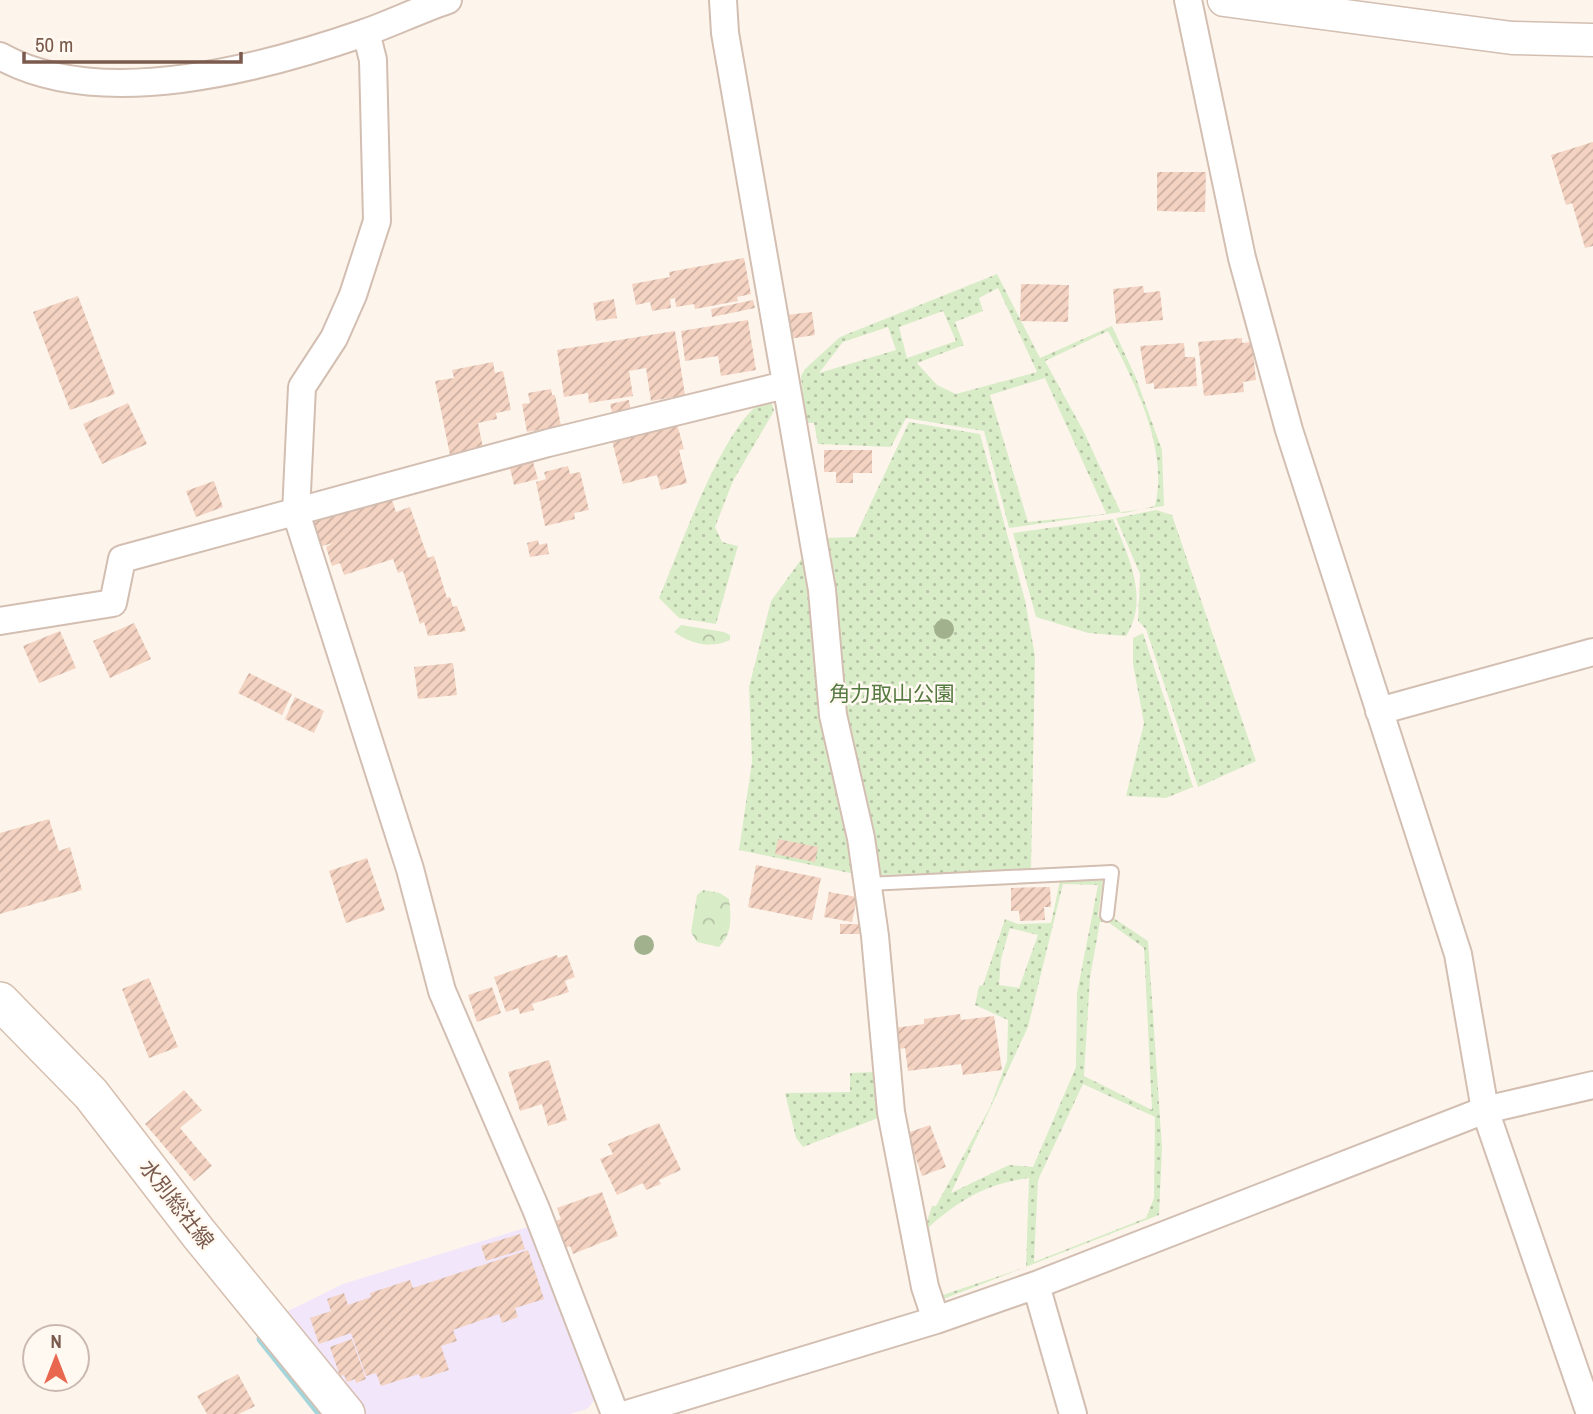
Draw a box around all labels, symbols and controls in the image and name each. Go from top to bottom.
scale bar [24,21,242,65]
text: 50 m [35,30,73,59]
park label: 角力取山公園 [829,679,955,708]
street label: 水別総社線 [133,1154,221,1254]
north arrow [21,1323,91,1393]
text: N [50,1328,62,1354]

